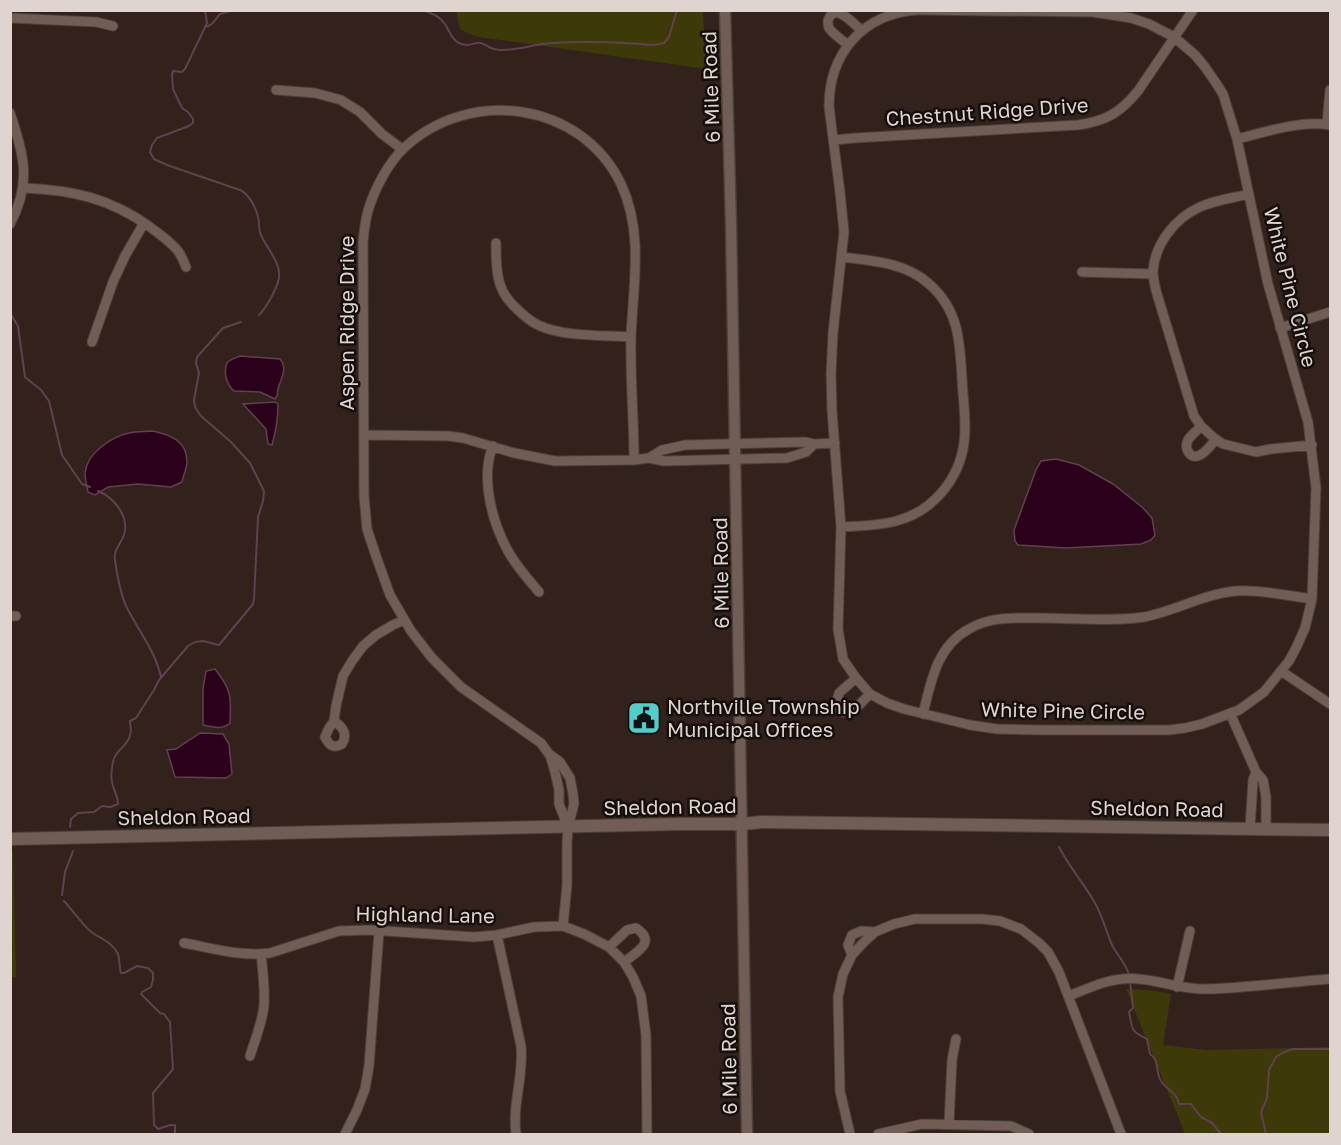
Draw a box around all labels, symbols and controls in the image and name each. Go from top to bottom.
street label: 6 Mile Road [696,31,724,143]
street label: Chestnut Ridge Drive [885,92,1089,130]
street label: White Pine Circle [1260,204,1322,370]
street label: Aspen Ridge Drive [334,236,358,410]
street label: 6 Mile Road [707,517,733,629]
place label: Northville Township Municipal Offices [667,694,860,741]
street label: White Pine Circle [981,697,1145,723]
public building icon: Northville Township Municipal Offices [626,700,662,736]
street label: Sheldon Road [603,793,737,819]
street label: Sheldon Road [1090,795,1224,821]
street label: Sheldon Road [117,803,251,829]
street label: Highland Lane [355,901,495,927]
street label: 6 Mile Road [715,1003,741,1115]

